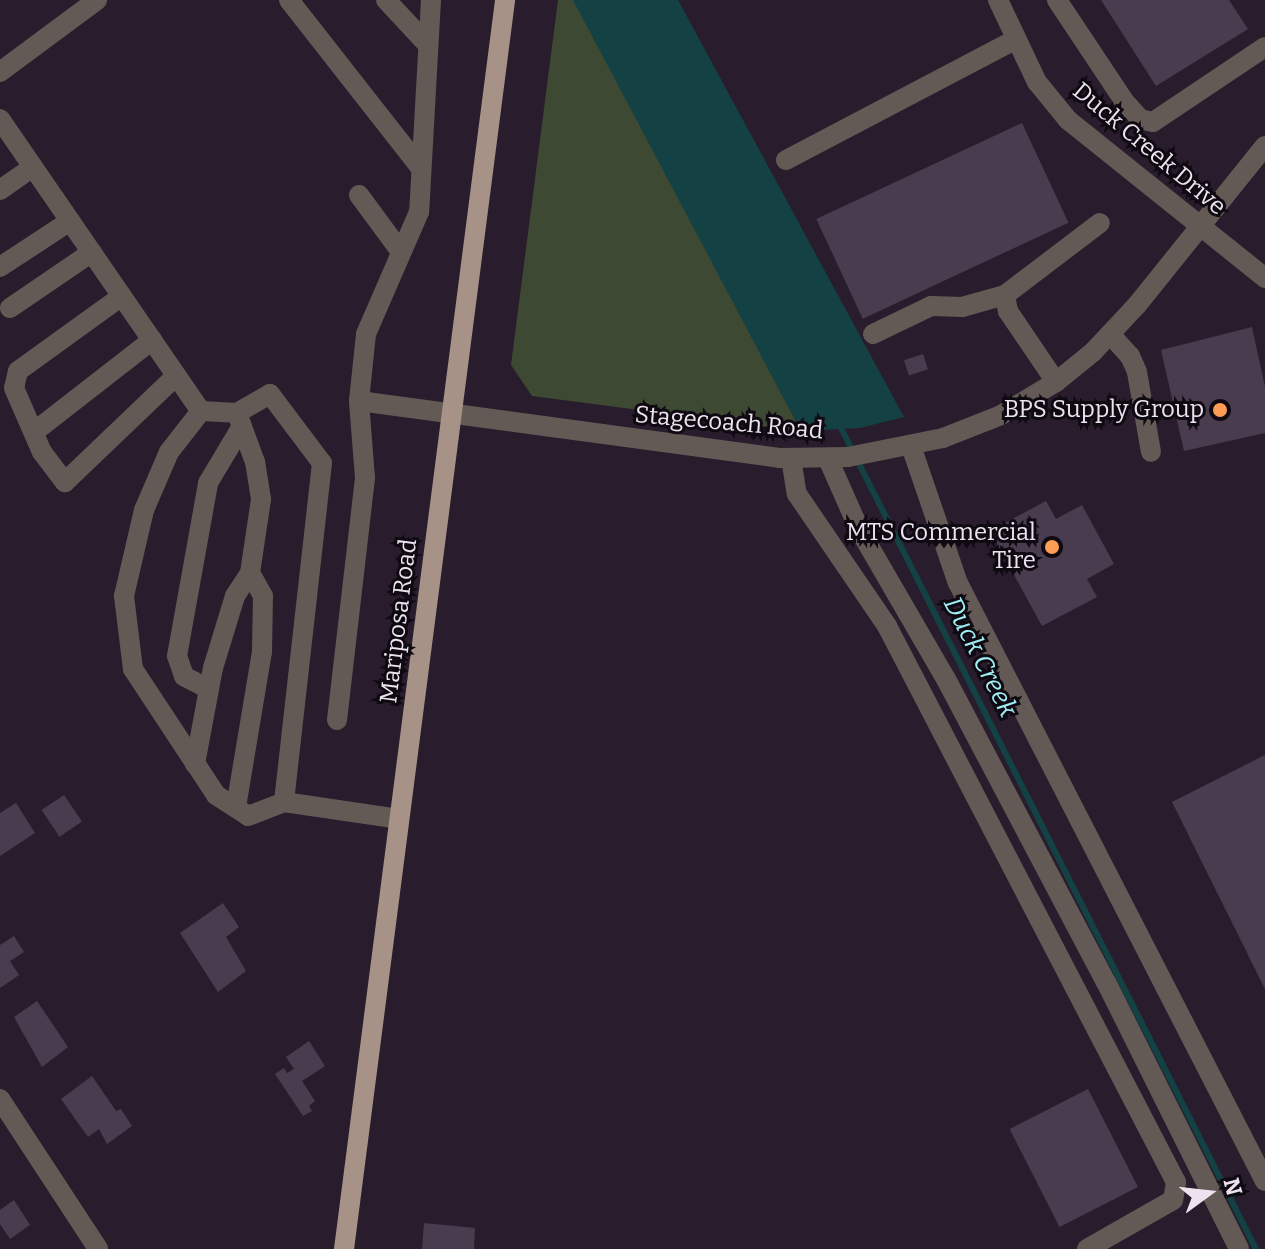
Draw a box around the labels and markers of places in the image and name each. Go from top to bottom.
place label: BPS Supply Group [1004,396,1204,424]
marker: BPS Supply Group [1211,401,1229,419]
place label: MTS Commercial Tire [846,519,1036,575]
marker: MTS Commercial Tire [1043,538,1061,556]

